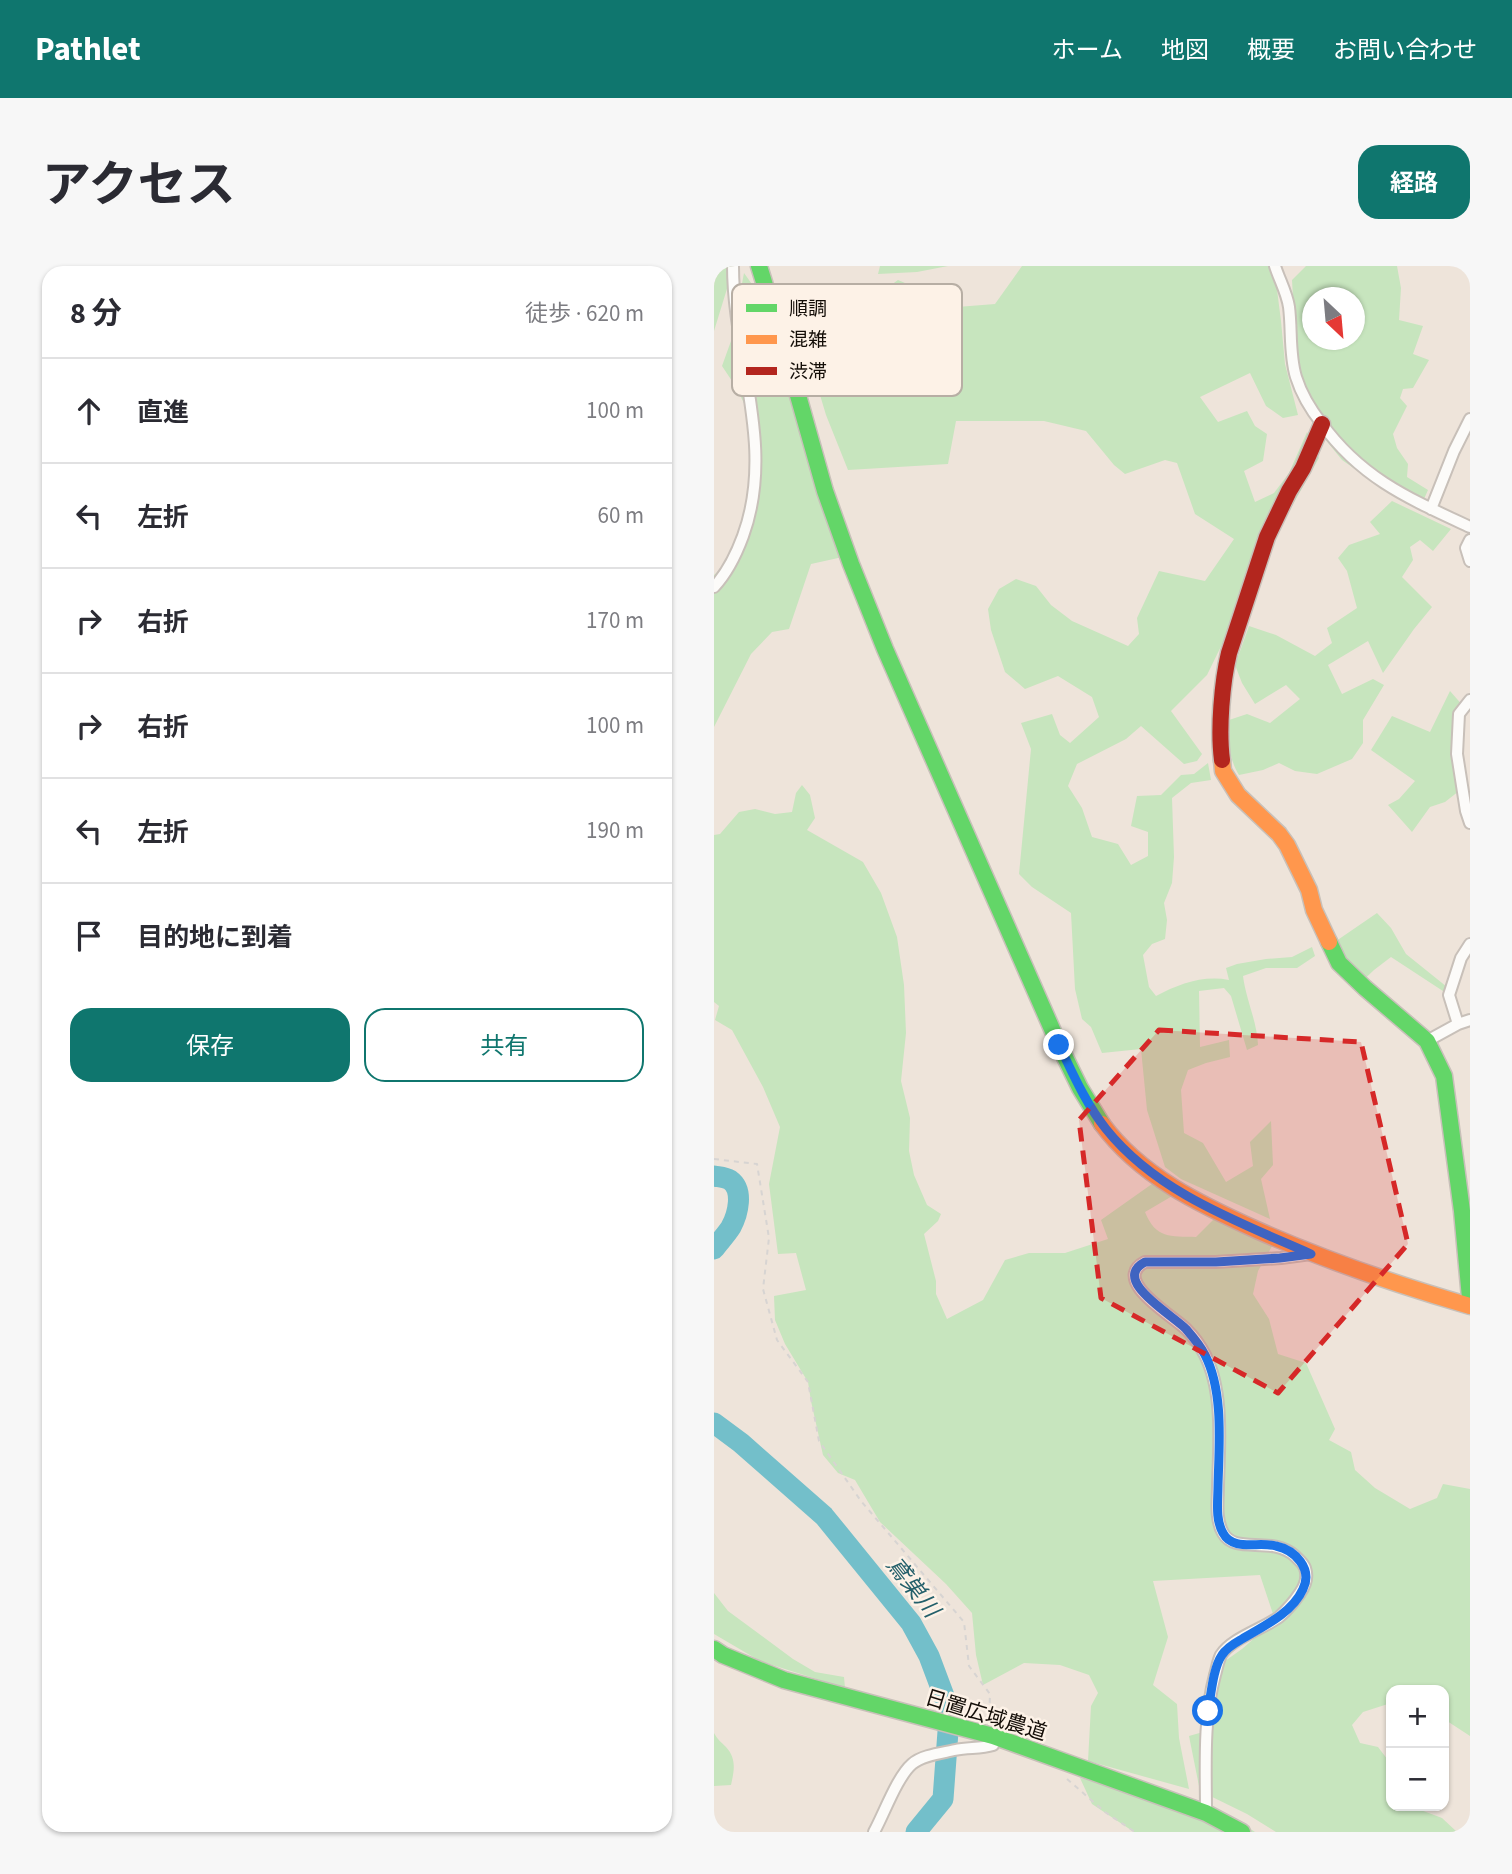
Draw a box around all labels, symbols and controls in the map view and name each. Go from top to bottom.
text: Pathlet [35,26,141,73]
text: ホーム [1052,33,1123,68]
text: 地図 [1161,33,1209,68]
text: 概要 [1247,33,1295,68]
text: お問い合わせ [1333,33,1477,68]
button: 経路 [1358,145,1470,219]
text: アクセス [42,151,236,221]
legend [732,284,962,396]
north arrow [1302,287,1365,350]
text: 8 分 [70,292,122,335]
text: 順調 [789,296,827,323]
text: 徒歩 · 620 m [525,297,644,330]
text: 混雑 [789,327,827,354]
text: 渋滞 [789,359,827,386]
icon: ahead [70,392,108,430]
text: 直進 [137,394,189,431]
text: 100 m [586,394,644,427]
icon: left [70,497,108,535]
text: 左折 [137,499,189,536]
text: 60 m [597,499,644,532]
icon: right [70,602,108,640]
text: 右折 [137,604,189,641]
text: 170 m [586,604,644,637]
icon: right [70,707,108,745]
text: 右折 [137,709,189,746]
text: 100 m [586,709,644,742]
icon: left [70,812,108,850]
text: 左折 [137,814,189,851]
text: 190 m [586,814,644,847]
icon: arrive [70,917,108,955]
text: 目的地に到着 [137,919,293,956]
button: 保存 [70,1008,350,1082]
button: 共有 [364,1008,644,1082]
route end [1043,1029,1074,1060]
water label: 鳶巣川 [879,1550,949,1627]
street label: 日置広域農道 [921,1682,1051,1748]
map controls [1386,1685,1449,1811]
button: + [1386,1685,1449,1748]
route start [1192,1695,1223,1726]
button: − [1386,1748,1449,1811]

